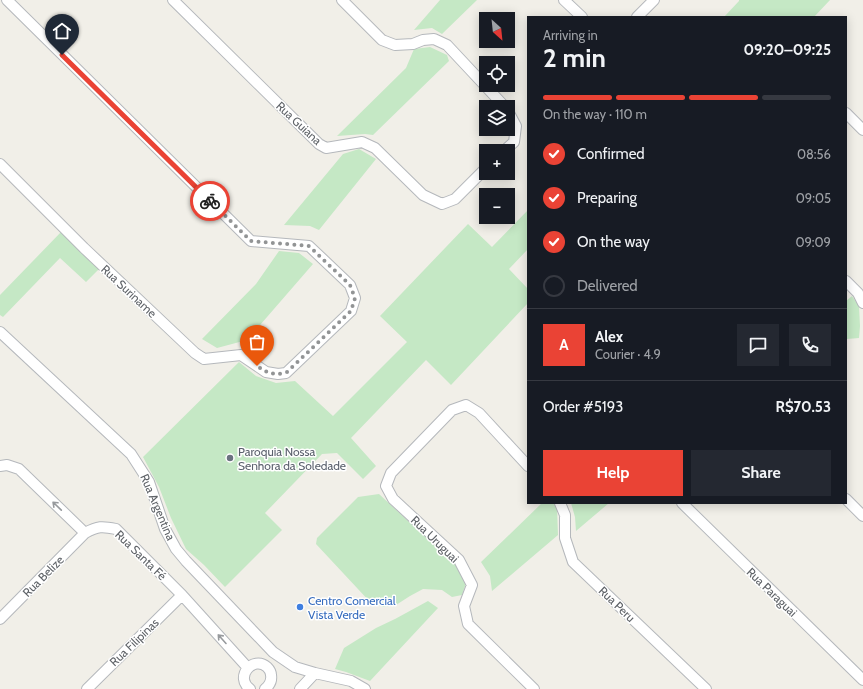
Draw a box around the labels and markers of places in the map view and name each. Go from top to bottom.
pin [45,14,79,55]
pin [240,325,274,366]
place label: Paroquia Nossa Senhora da Soledade [238,444,346,473]
marker: Paroquia Nossa Senhora da Soledade [225,453,235,463]
place label: Centro Comercial Vista Verde [308,593,396,622]
marker: Centro Comercial Vista Verde [295,602,305,612]

